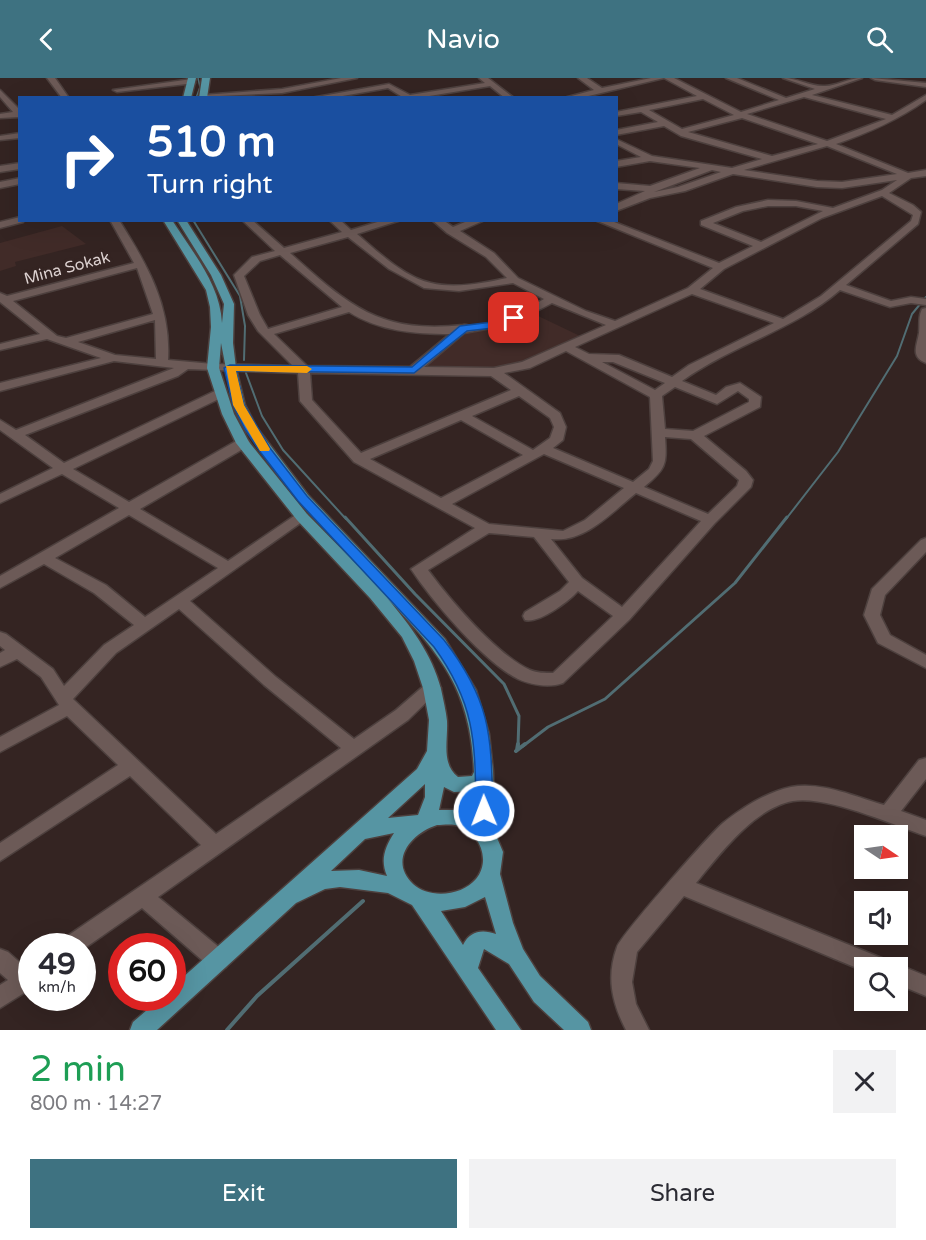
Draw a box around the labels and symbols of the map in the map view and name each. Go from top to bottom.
street label: Mina Sokak [22,247,112,289]
pin [488,292,539,343]
position arrow [452,779,516,843]
north arrow [854,825,908,879]
speed limit sign: 60 [108,933,186,1011]

